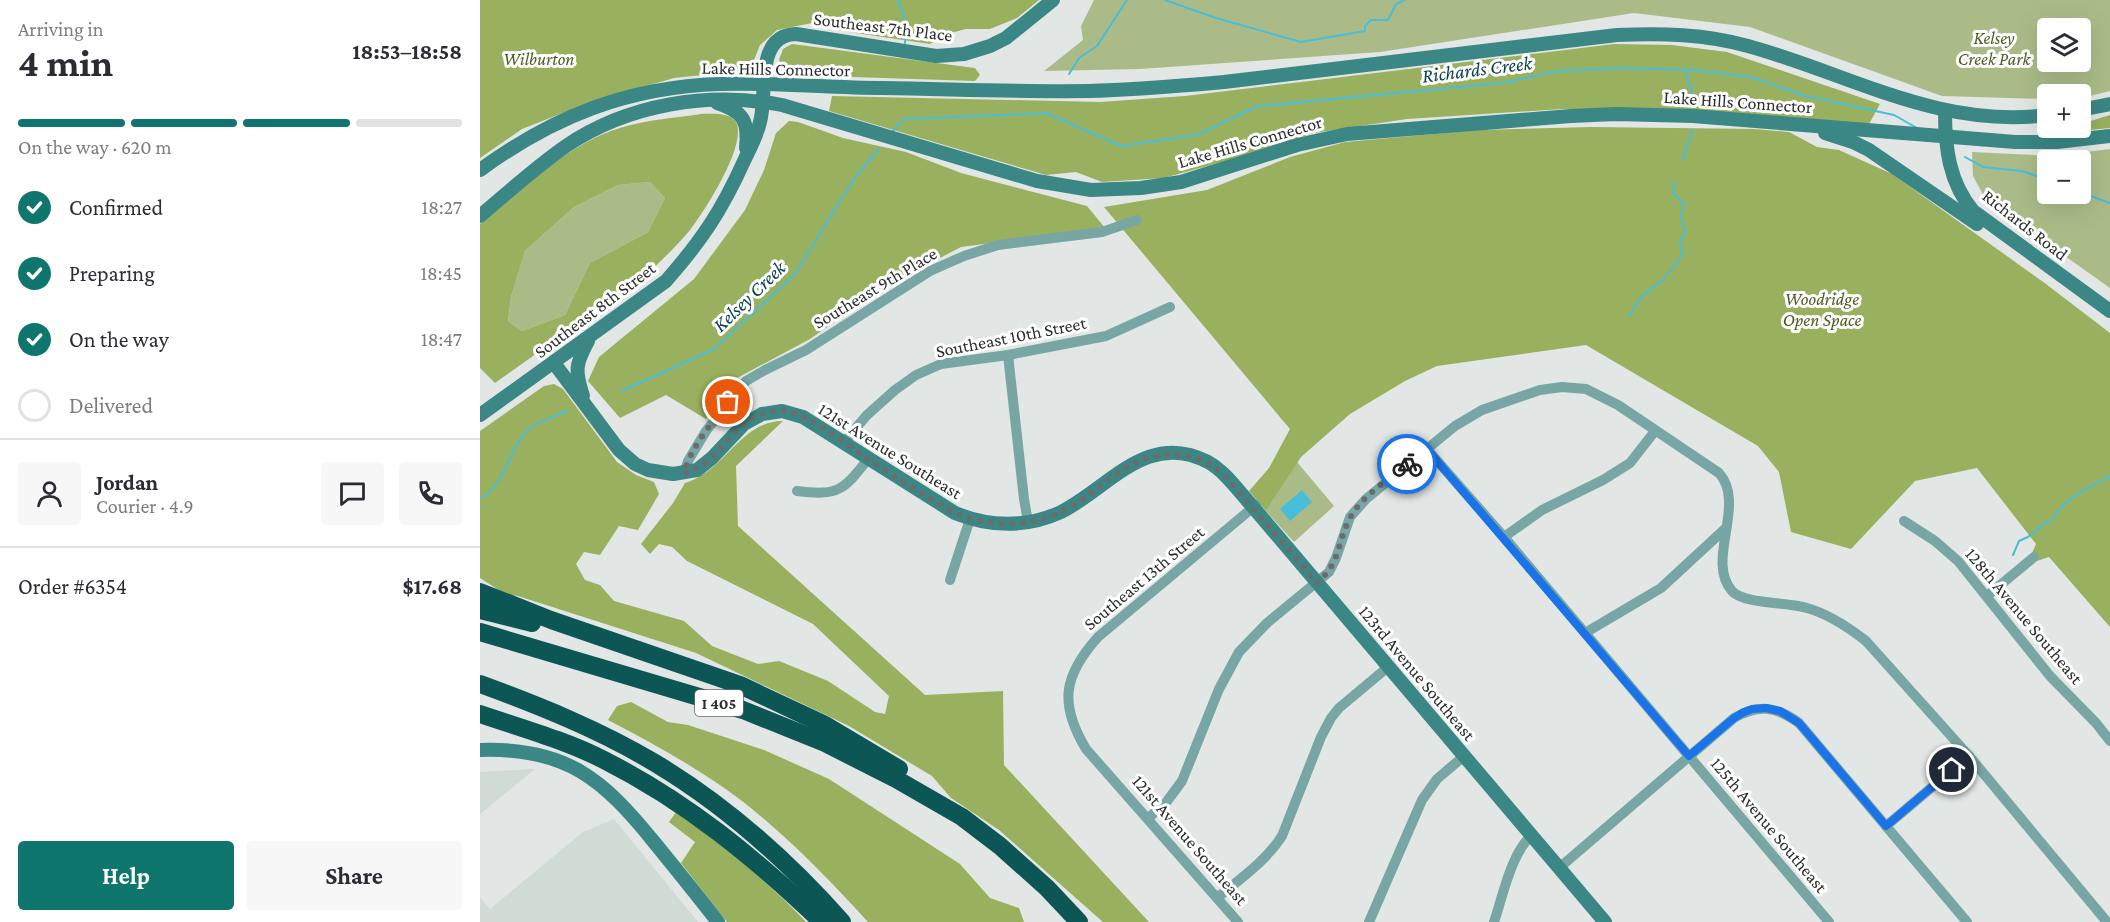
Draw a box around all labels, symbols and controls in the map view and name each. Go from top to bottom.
street label: Southeast 7th Place [812,9,954,45]
text: Arriving in [18,18,103,40]
map controls [2037,18,2091,204]
button: layers [2037,18,2091,72]
park label: Kelsey Creek Park [1958,28,2031,69]
text: 18:53–18:58 [352,39,462,64]
text: 4 min [18,41,113,84]
park label: Wilburton [504,49,574,69]
water label: Richards Creek [1421,51,1534,87]
street label: Lake Hills Connector [701,58,851,80]
button: + [2037,84,2091,138]
street label: Lake Hills Connector [1663,87,1814,117]
street label: Lake Hills Connector [1176,112,1325,172]
text: On the way · 620 m [18,136,171,158]
button: − [2037,150,2091,204]
street label: Richards Road [1978,186,2072,265]
icon: check [18,191,51,224]
text: Confirmed [69,195,163,220]
text: 18:27 [422,196,462,218]
street label: Southeast 9th Place [810,243,941,333]
water label: Kelsey Creek [708,255,791,337]
icon: check [18,257,51,290]
street label: Southeast 8th Street [531,257,660,362]
text: Preparing [69,261,155,286]
text: 18:45 [420,262,462,284]
park label: Woodridge Open Space [1783,289,1861,330]
street label: Southeast 10th Street [934,312,1089,361]
icon: check [18,323,51,356]
text: On the way [69,327,169,352]
text: 18:47 [421,328,462,350]
pin [702,376,753,427]
icon: bag [711,385,744,418]
text: Delivered [69,393,153,418]
street label: 121st Avenue Southeast [815,399,966,504]
courier [1377,434,1437,494]
icon: bike [1391,448,1424,481]
button: person [18,462,81,525]
button: chat [321,462,384,525]
button: phone [399,462,462,525]
text: Jordan [96,470,158,495]
text: Courier · 4.9 [96,495,194,517]
street label: Southeast 13th Street [1080,521,1209,634]
street label: 128th Avenue Southeast [1961,544,2087,689]
text: Order #6354 [18,574,127,599]
text: $17.68 [402,574,462,599]
street label: 123rd Avenue Southeast [1355,601,1480,745]
road number: I 405 [695,690,743,716]
pin [1926,744,1977,795]
street label: 125th Avenue Southeast [1707,753,1832,897]
icon: home [1935,753,1968,786]
street label: 121st Avenue Southeast [1128,771,1252,910]
button: Help [18,841,234,910]
button: Share [246,841,462,910]

